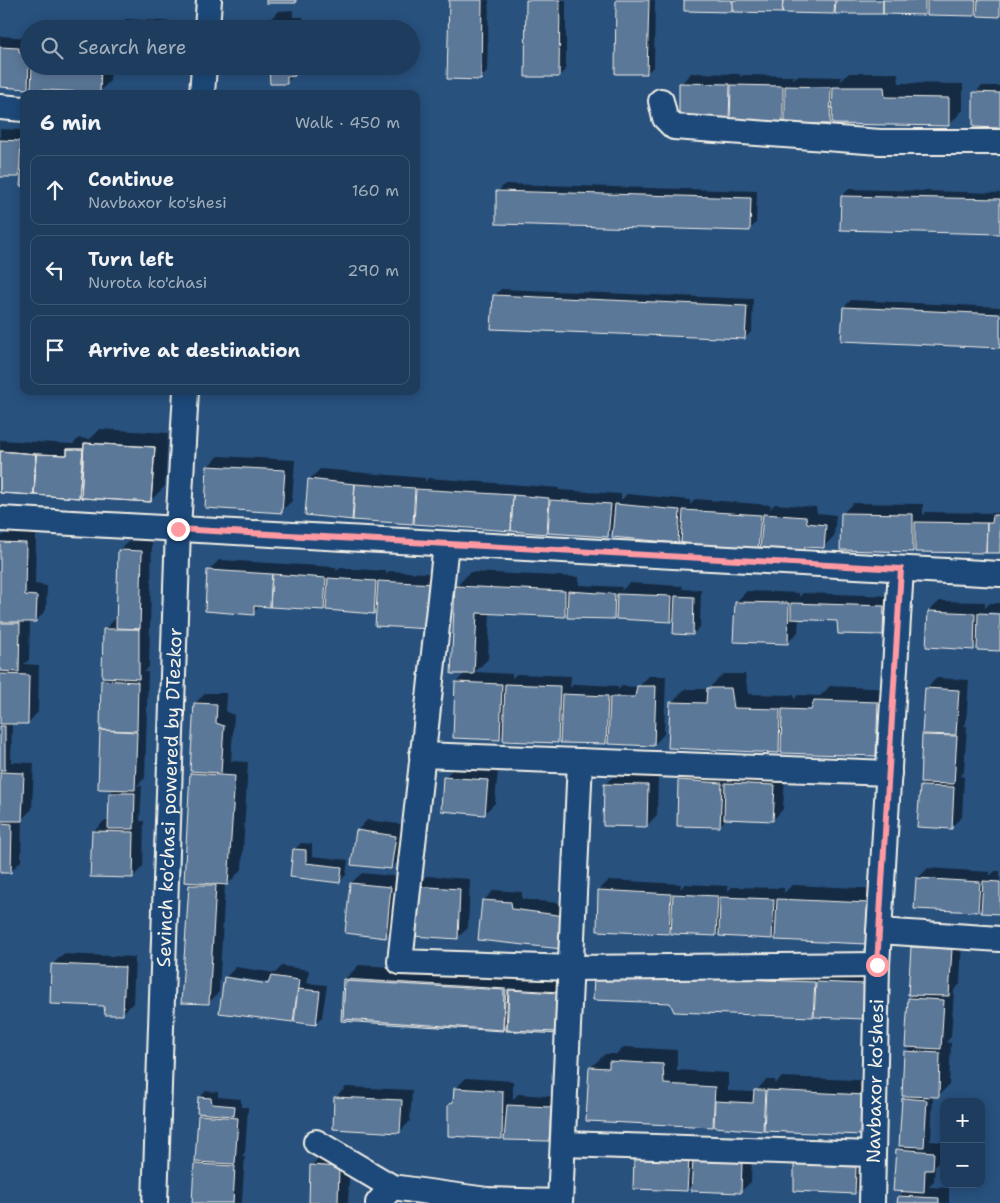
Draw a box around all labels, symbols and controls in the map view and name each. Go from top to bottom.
search box [20,20,420,75]
icon: search [38,34,66,62]
text: Search here [78,35,187,60]
text: 6 min [40,109,101,137]
text: Walk · 450 m [295,112,400,133]
text: Continue [88,167,174,192]
icon: ahead [41,176,69,204]
text: 160 m [352,180,399,201]
text: Navbaxor ko'shesi [88,192,227,213]
text: Turn left [88,247,174,272]
icon: left [41,256,69,284]
text: 290 m [347,260,399,281]
text: Nurota ko'chasi [88,272,207,293]
icon: arrive [41,336,69,364]
text: Arrive at destination [88,338,300,363]
route end [167,518,190,541]
street label: Sevinch ko'chasi powered by DTezkor [151,627,187,968]
route start [866,954,889,977]
street label: Navbaxor ko'shesi [860,998,889,1164]
map controls [940,1098,985,1188]
button: + [940,1098,985,1143]
button: − [940,1143,985,1188]

